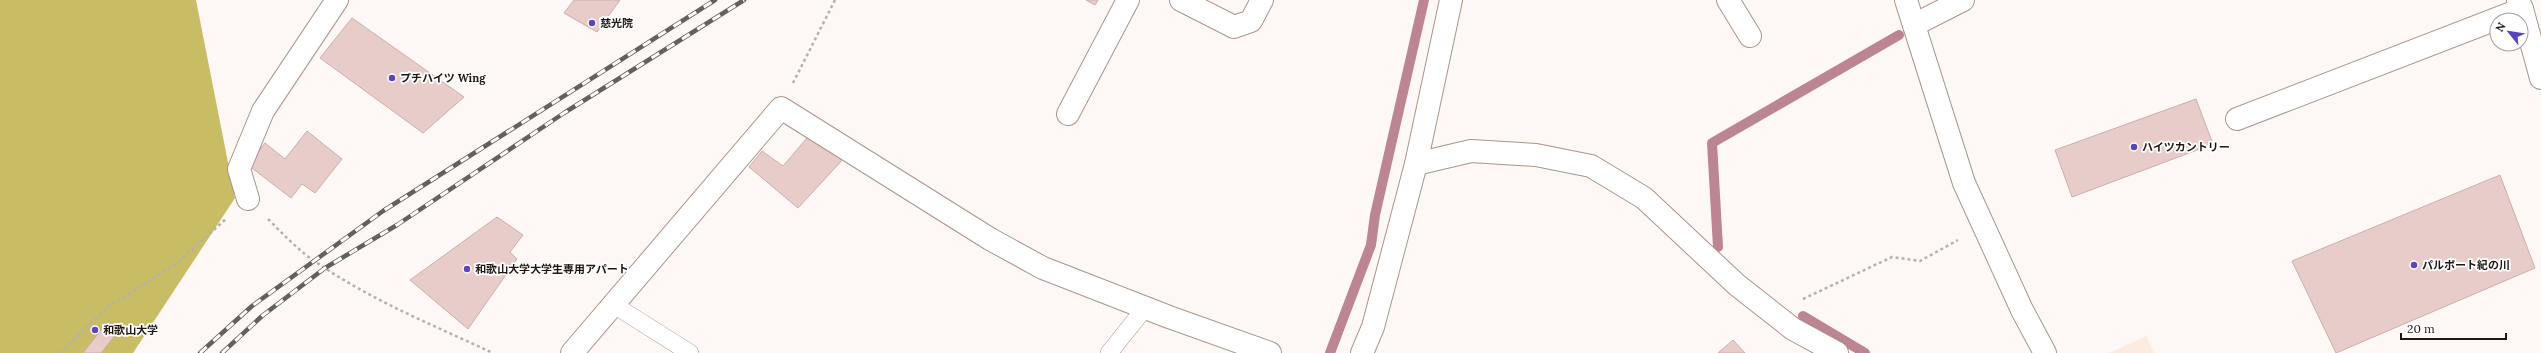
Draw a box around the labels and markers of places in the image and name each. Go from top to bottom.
place label: 慈光院 [600,16,633,30]
marker: 慈光院 [587,18,597,28]
place label: プチハイツ Wing [400,71,486,85]
marker: プチハイツ Wing [387,73,397,83]
place label: ハイツカントリー [2142,140,2230,154]
marker: ハイツカントリー [2129,142,2139,152]
place label: パルポート紀の川 [2422,258,2510,272]
marker: パルポート紀の川 [2409,260,2419,270]
place label: 和歌山大学大学生専用アパート [475,262,629,276]
marker: 和歌山大学大学生専用アパート [462,264,472,274]
place label: 和歌山大学 [103,323,158,337]
marker: 和歌山大学 [90,325,100,335]

